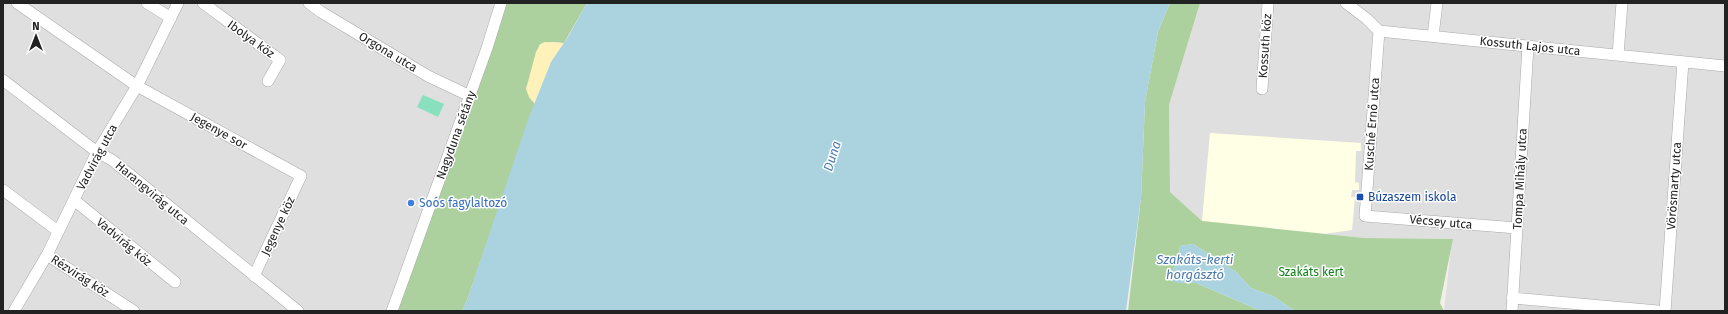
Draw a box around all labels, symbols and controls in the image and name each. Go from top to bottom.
street label: Kossuth köz [1256,13,1274,79]
north arrow [16,16,56,56]
street label: Ibolya köz [225,17,277,61]
text: N [32,20,40,33]
street label: Orgona utca [356,29,420,75]
street label: Kossuth Lajos utca [1479,34,1581,58]
street label: Kusché Ernő utca [1362,77,1382,171]
street label: Nagyduna sétány [433,89,479,181]
street label: Jegenye sor [188,110,250,152]
street label: Vadvirág utca [74,122,120,192]
street label: Tompa Mihály utca [1510,128,1530,230]
water label: Duna [820,139,844,173]
street label: Vörösmarty utca [1664,141,1684,231]
street label: Harangvirág utca [113,158,191,228]
place label: Búzaszem iskola [1368,190,1457,204]
marker: Búzaszem iskola [1355,192,1365,202]
street label: Jegenye köz [258,194,298,258]
place label: Soós fagylaltozó [419,196,507,210]
marker: Soós fagylaltozó [406,198,416,208]
street label: Vécsey utca [1409,212,1473,232]
street label: Vadvirág köz [94,215,154,269]
street label: Rézvirág köz [48,252,112,300]
water label: Szakáts-kerti horgásztó [1156,252,1234,282]
park label: Szakáts kert [1278,265,1344,279]

